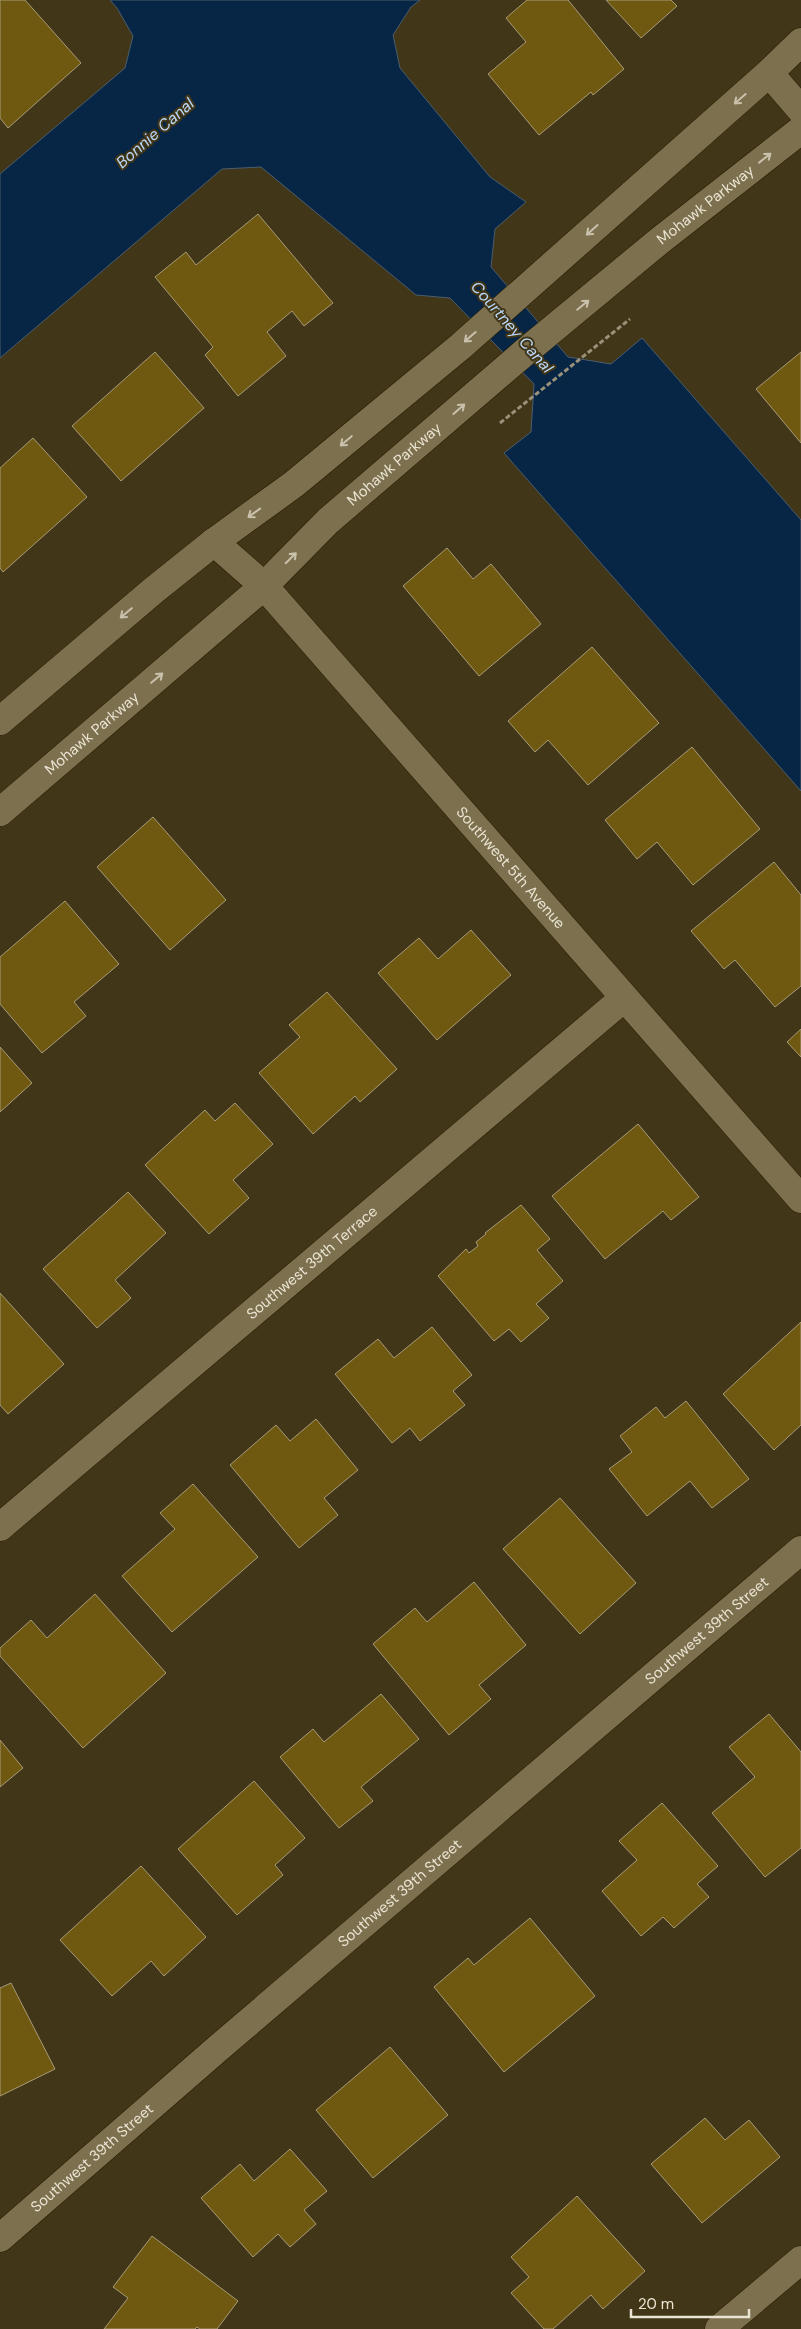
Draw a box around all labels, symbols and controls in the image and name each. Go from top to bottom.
water label: Bonnie Canal [112,93,199,173]
one-way arrow [733,93,746,105]
one-way arrow [758,153,772,163]
street label: Mohawk Parkway [653,160,759,249]
one-way arrow [585,224,598,235]
water label: Courtney Canal [466,276,558,378]
one-way arrow [576,299,589,310]
one-way arrow [464,331,477,343]
one-way arrow [452,404,465,415]
street label: Mohawk Parkway [343,418,446,510]
one-way arrow [339,436,352,447]
one-way arrow [247,508,261,518]
one-way arrow [285,553,297,565]
one-way arrow [120,607,133,619]
one-way arrow [150,672,163,683]
street label: Mohawk Parkway [40,687,144,779]
street label: Southwest 5th Avenue [452,802,570,933]
street label: Southwest 39th Terrace [242,1201,382,1324]
street label: Southwest 39th Street [641,1572,773,1689]
street label: Southwest 39th Street [334,1834,466,1951]
street label: Southwest 39th Street [26,2099,158,2217]
scale bar [631,2286,748,2318]
text: 20 m [638,2294,674,2314]

